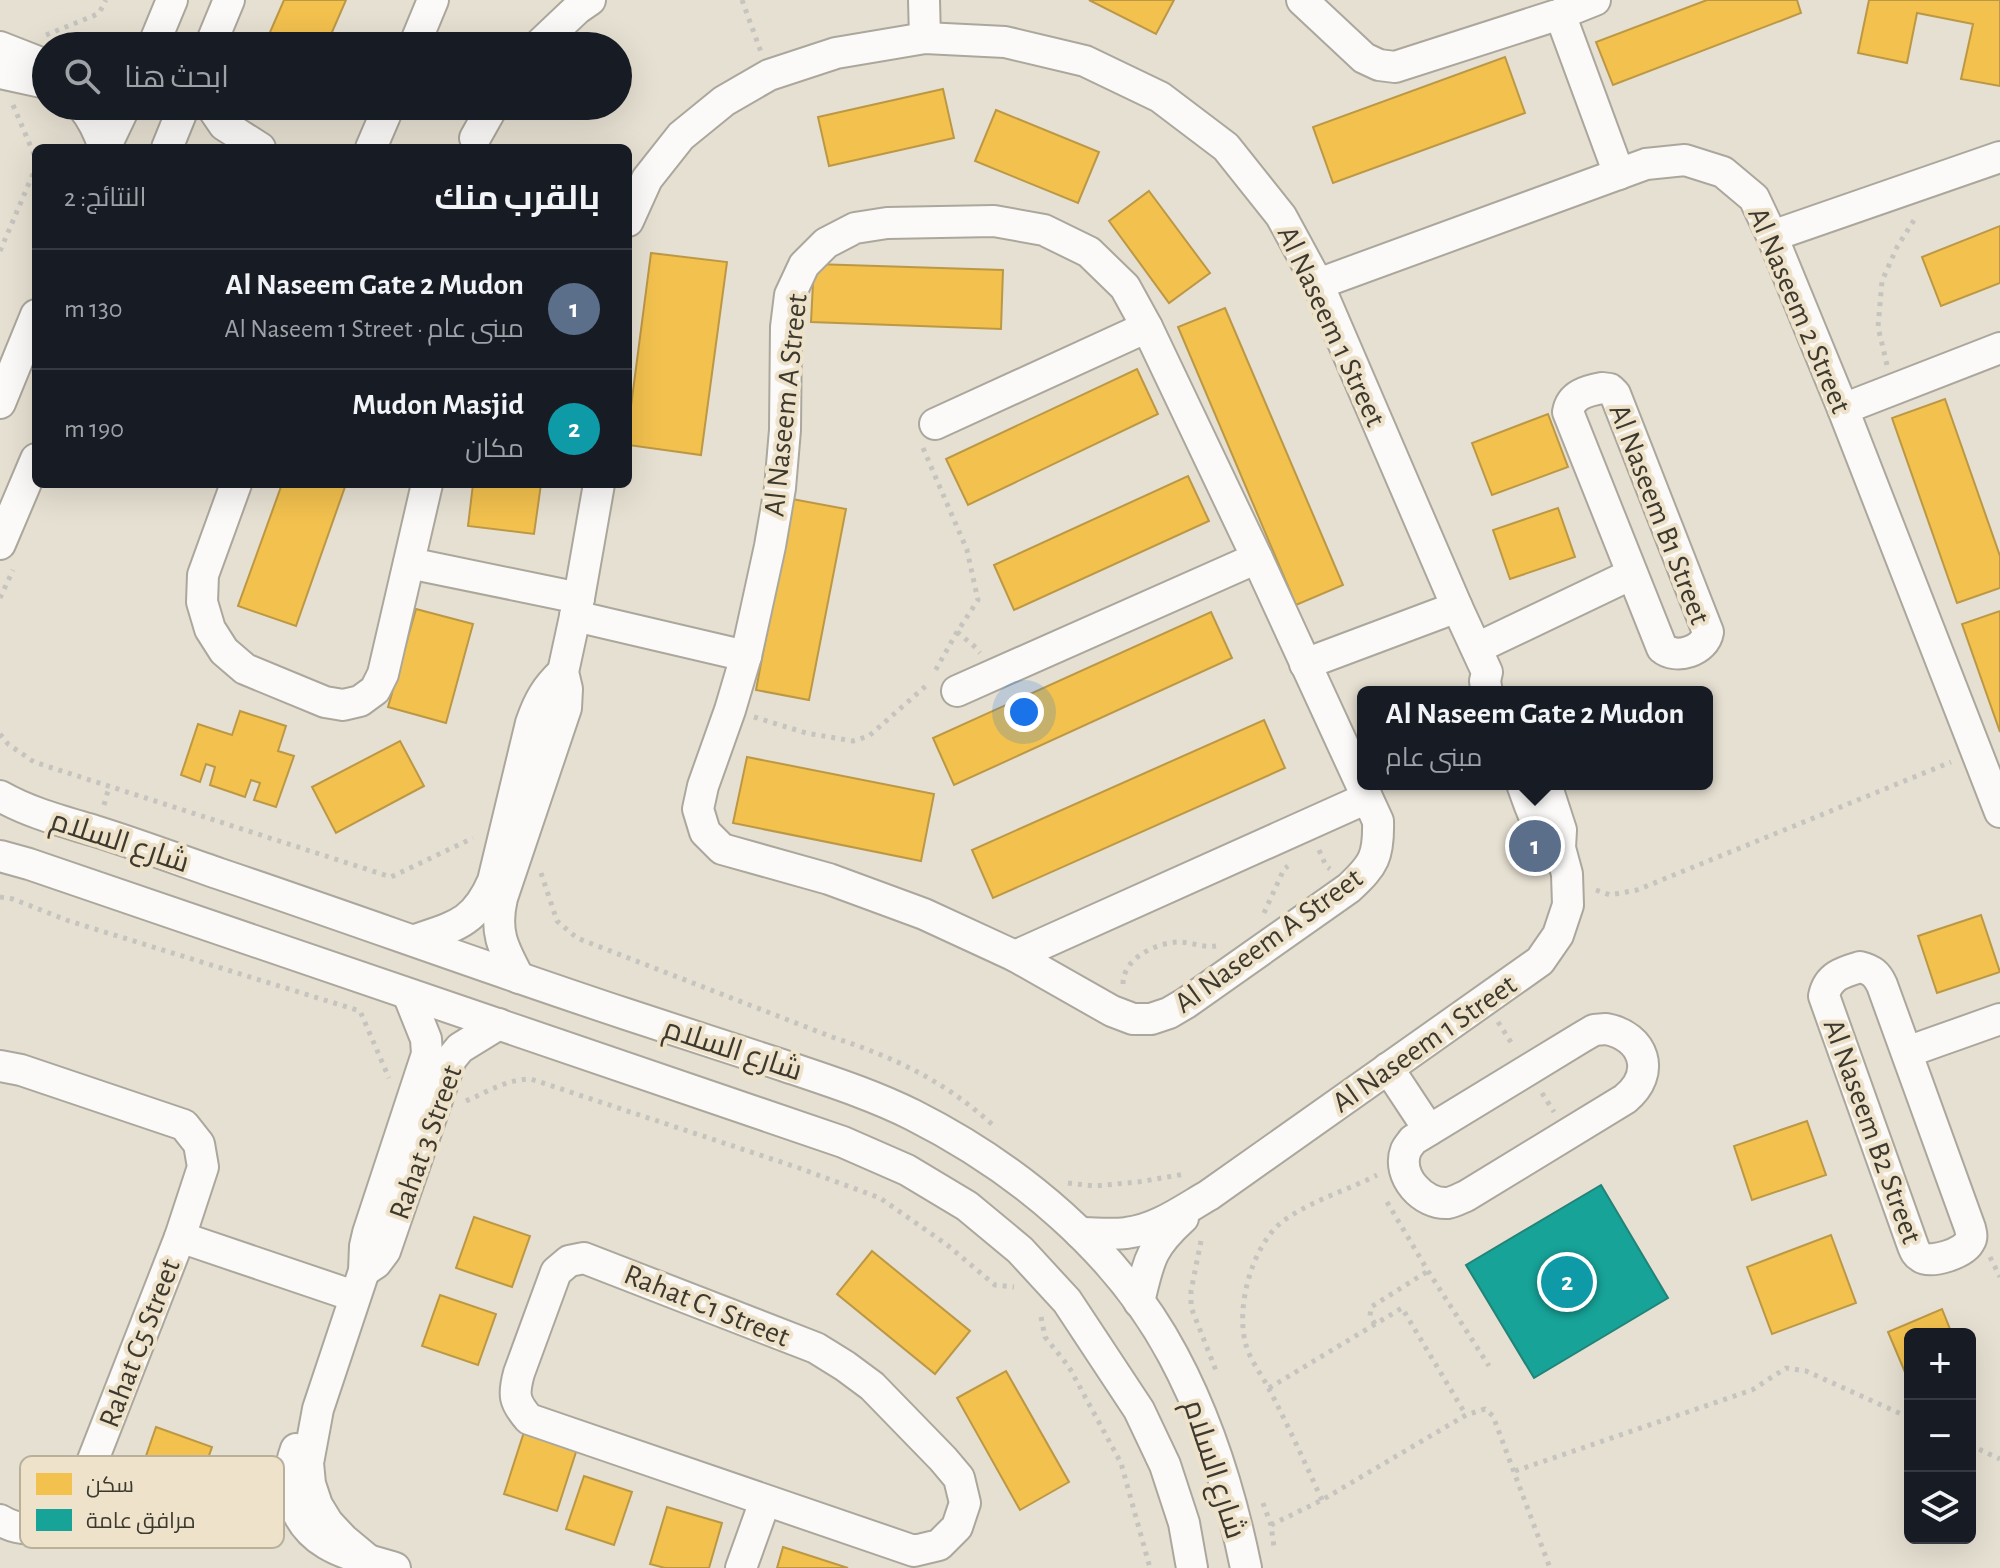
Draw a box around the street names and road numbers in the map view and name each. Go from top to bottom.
street label: Al Naseem 2 Street [1742,203,1856,418]
street label: Al Naseem 1 Street [1272,222,1391,432]
street label: Al Naseem A Street [759,292,813,518]
street label: Al Naseem B1 Street [1603,400,1715,629]
street label: شارع السلام [45,805,193,882]
street label: Al Naseem A Street [1169,863,1368,1019]
street label: Al Naseem 1 Street [1327,969,1522,1118]
street label: شارع السلام [658,1013,806,1090]
street label: Al Naseem B2 Street [1818,1015,1927,1248]
street label: Rahat 3 Street [384,1061,468,1224]
street label: Rahat C5 Street [94,1255,186,1432]
street label: Rahat C1 Street [620,1259,794,1353]
street label: شارع السلام [1174,1396,1251,1544]

